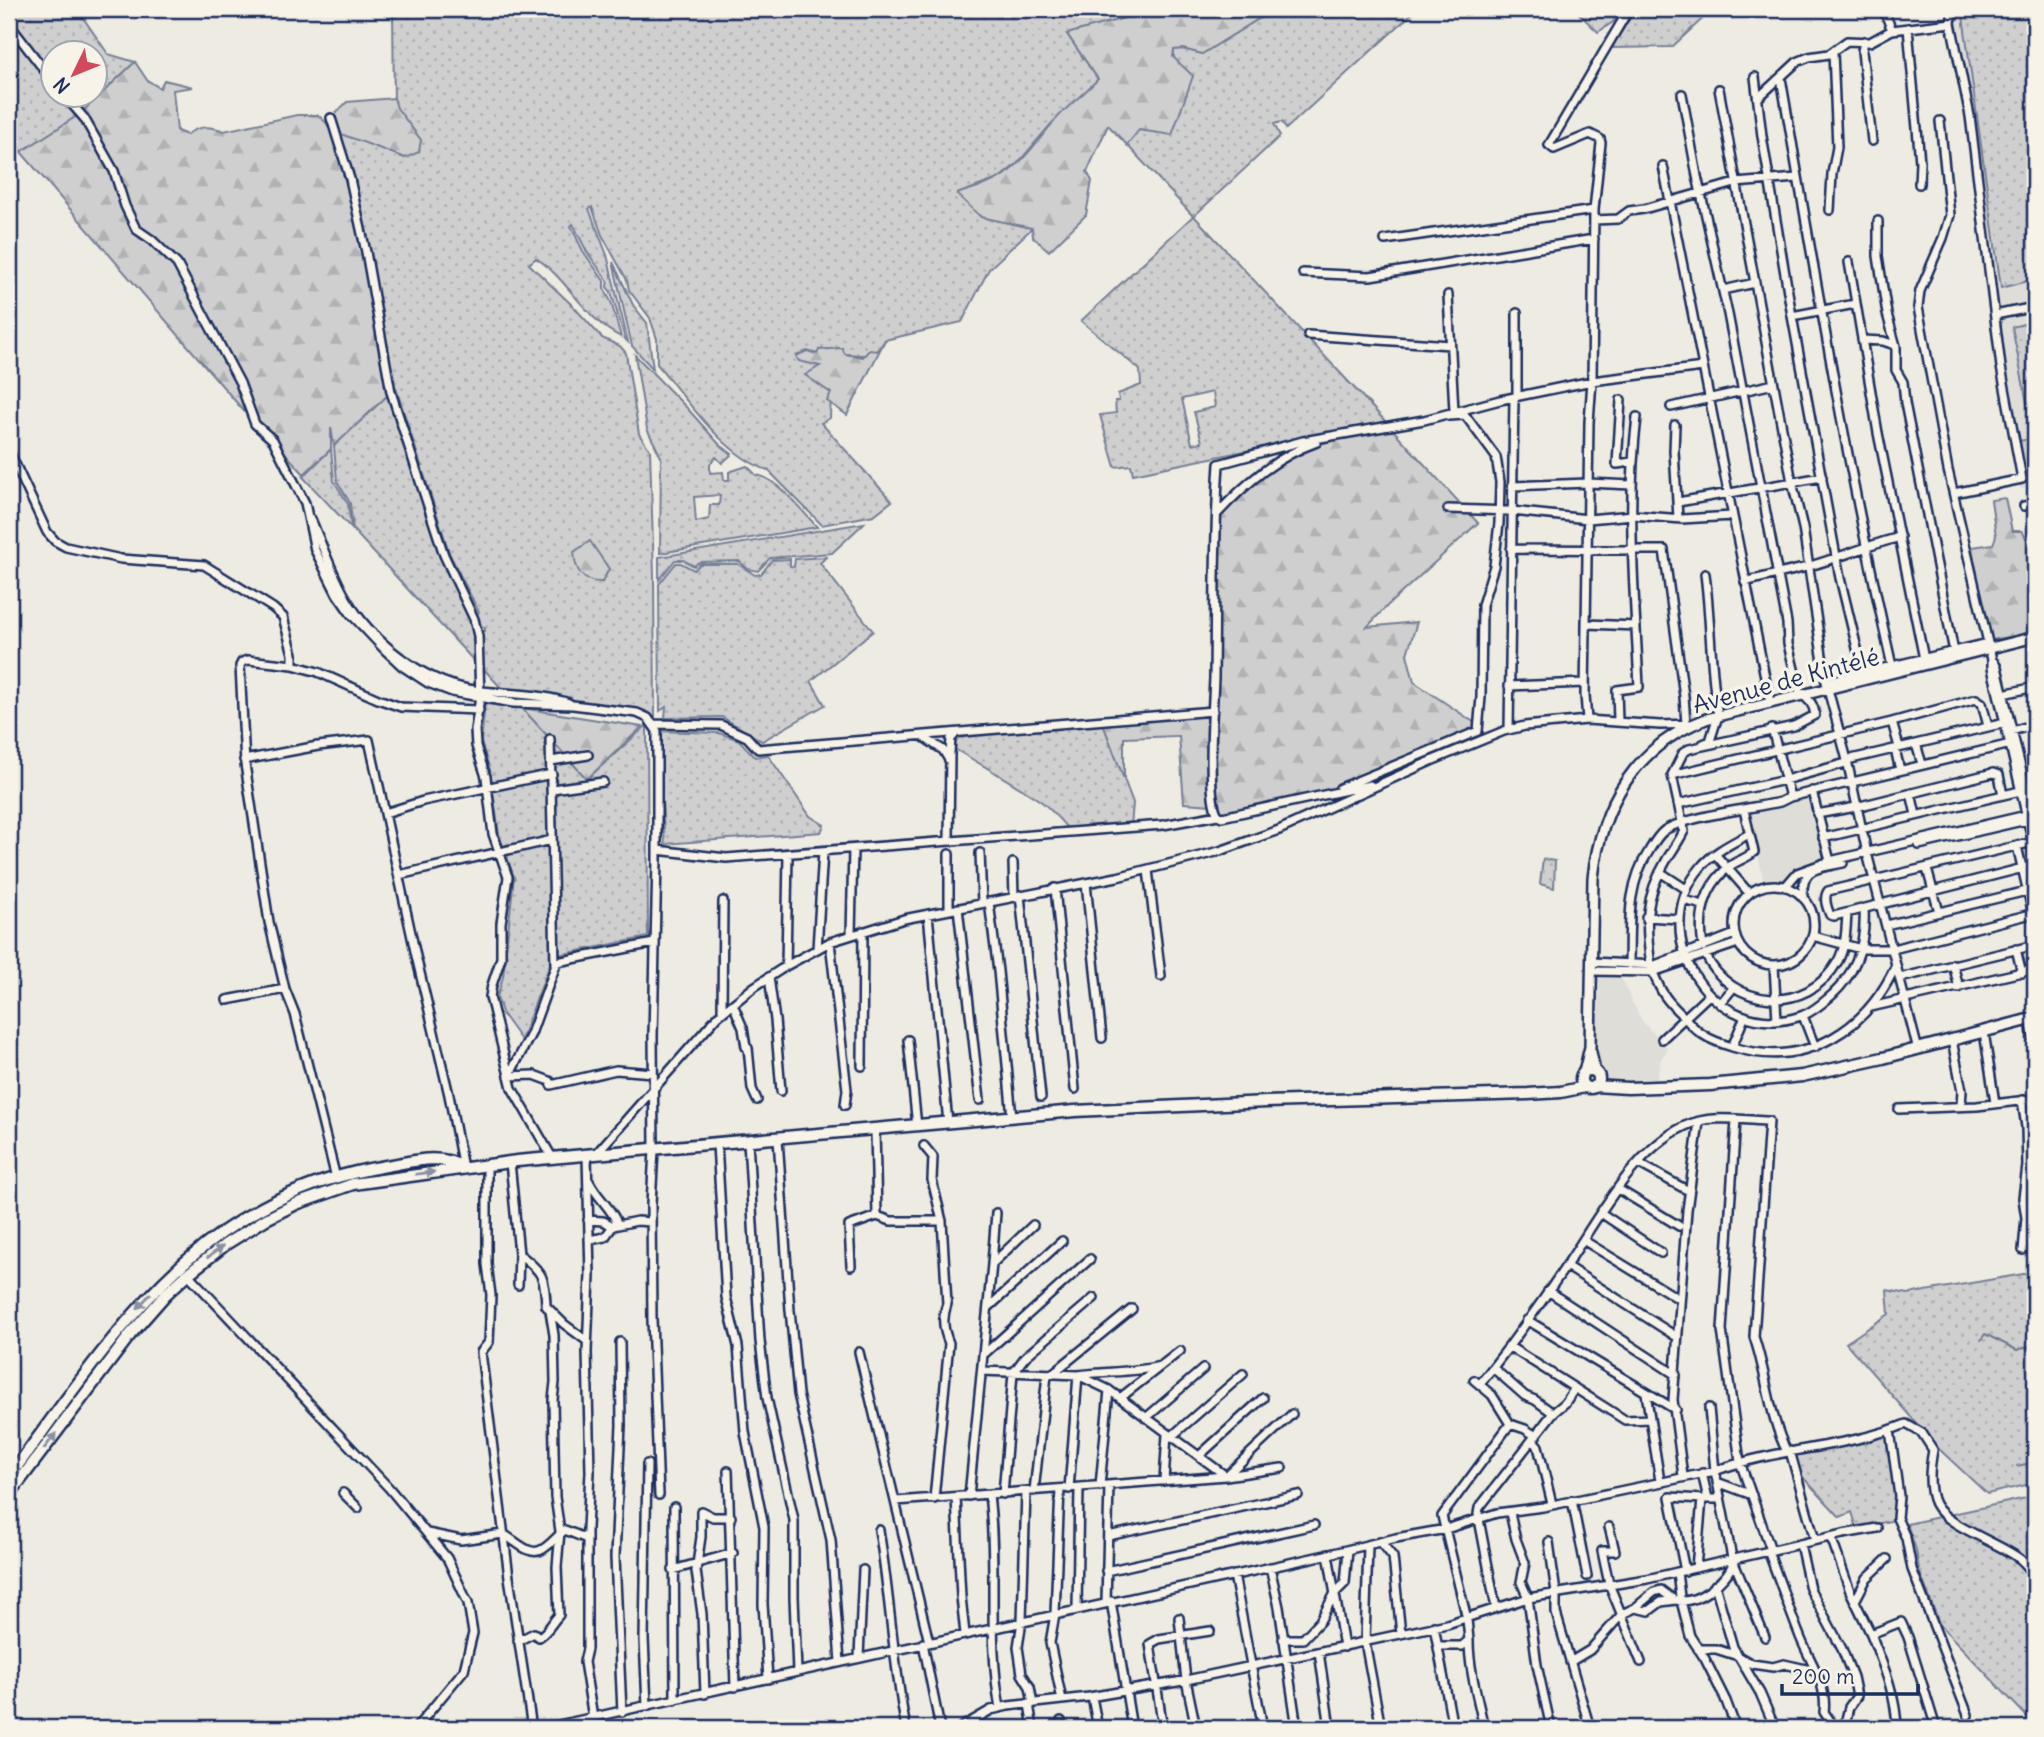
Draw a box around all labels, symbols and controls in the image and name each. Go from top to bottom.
north arrow [38,38,108,108]
text: N [48,73,75,99]
street label: Avenue de Kintélé [1689,641,1882,719]
one-way arrow [414,1167,436,1178]
one-way arrow [206,1245,224,1259]
one-way arrow [136,1292,152,1310]
one-way arrow [43,1432,57,1450]
scale bar [1782,1653,1918,1697]
text: 200 m [1792,1663,1855,1690]

